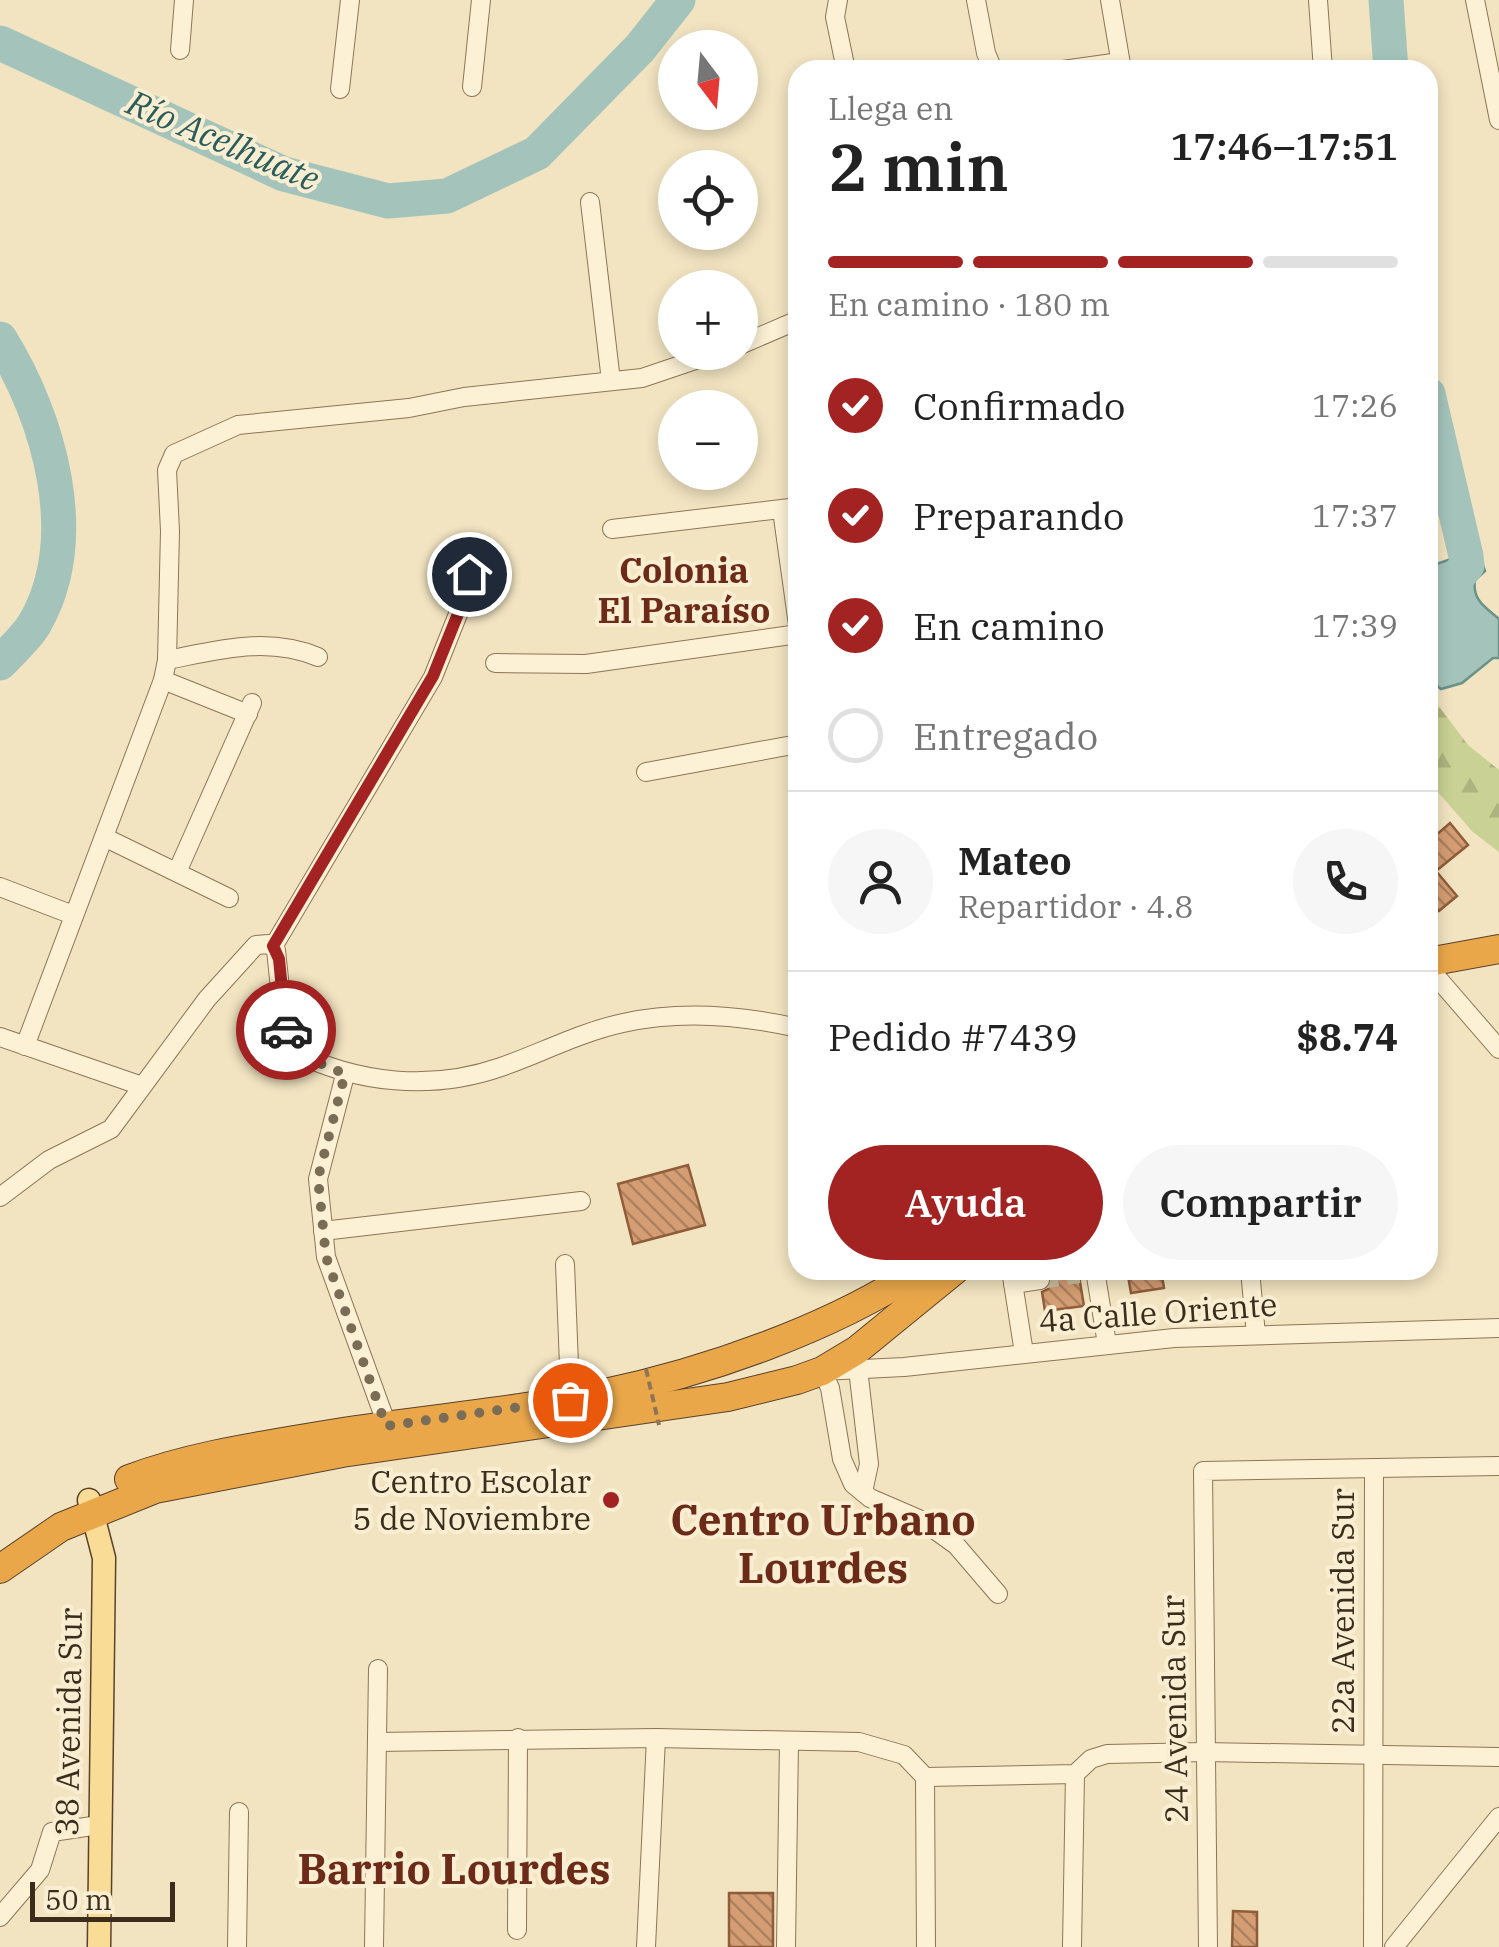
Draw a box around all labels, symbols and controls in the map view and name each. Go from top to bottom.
north arrow [658,30,758,130]
map controls [658,30,758,490]
water label: Río Acelhuate [119,79,327,201]
text: Llega en [828,87,954,129]
text: 17:46–17:51 [1171,121,1398,170]
text: 2 min [828,124,1009,209]
button: locate [658,150,758,250]
button: + [658,270,758,370]
text: En camino · 180 m [828,283,1110,325]
icon: check [828,378,883,433]
text: Confirmado [913,381,1125,430]
text: 17:26 [1312,384,1398,426]
button: − [658,390,758,490]
icon: check [828,488,883,543]
text: Preparando [913,491,1124,540]
text: 17:37 [1312,494,1398,536]
pin [427,532,512,617]
icon: home [442,547,497,602]
district label: Colonia El Paraíso [597,547,771,633]
icon: check [828,598,883,653]
text: En camino [913,601,1105,650]
text: 17:39 [1312,604,1398,646]
text: Entregado [913,711,1098,760]
button: person [828,829,933,934]
button: phone [1293,829,1398,934]
text: Mateo [958,836,1072,885]
text: Repartidor · 4.8 [958,885,1193,927]
courier [236,980,336,1080]
icon: car [259,1003,314,1058]
text: Pedido #7439 [828,1012,1078,1061]
text: $8.74 [1296,1012,1398,1061]
button: Ayuda [828,1145,1103,1260]
button: Compartir [1123,1145,1398,1260]
street label: 4a Calle Oriente [1037,1283,1279,1341]
pin [528,1358,613,1443]
icon: bag [543,1373,598,1428]
place label: Centro Escolar 5 de Noviembre [353,1460,591,1539]
street label: 22a Avenida Sur [1321,1488,1363,1734]
marker: Centro Escolar 5 de Noviembre [600,1489,622,1511]
district label: Centro Urbano Lourdes [670,1492,976,1595]
street label: 24 Avenida Sur [1151,1594,1197,1824]
street label: 38 Avenida Sur [45,1607,91,1837]
district label: Barrio Lourdes [297,1841,611,1896]
scale bar [30,1877,175,1922]
text: 50 m [45,1881,112,1918]

